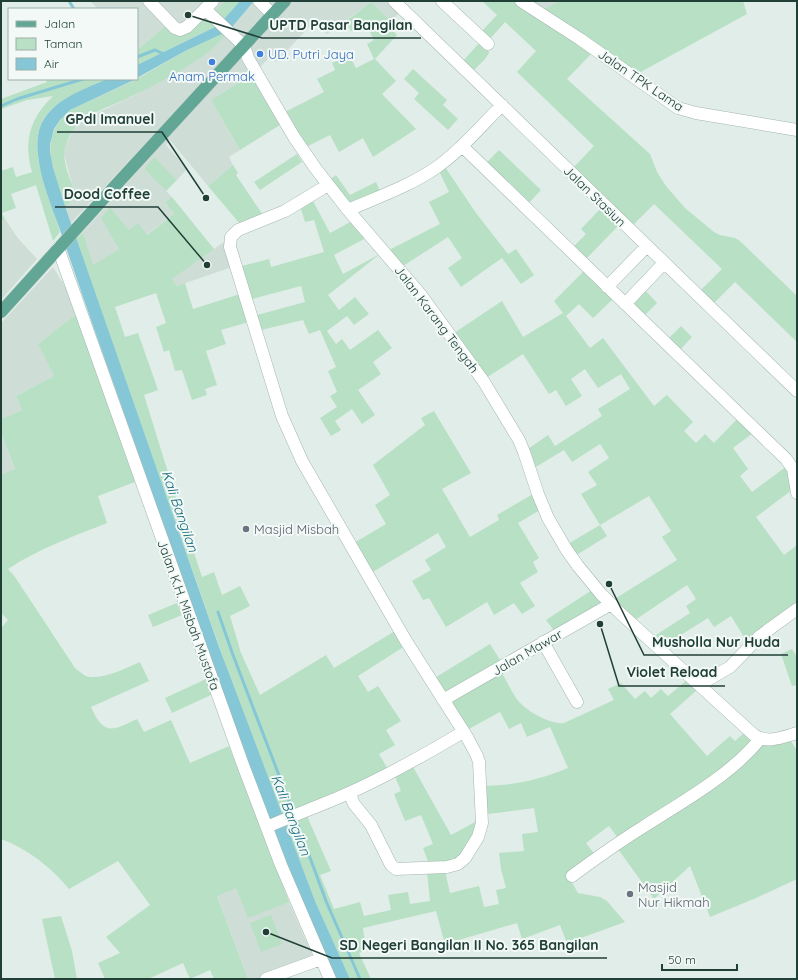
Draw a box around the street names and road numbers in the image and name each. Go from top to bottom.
street label: Jalan TPK Lama [595,45,687,115]
street label: Jalan Stasiun [560,162,630,230]
street label: Jalan Karang Tengah [391,262,483,376]
street label: Jalan K.H. Misbah Mustofa [154,538,224,692]
street label: Jalan Mawar [489,625,565,679]

